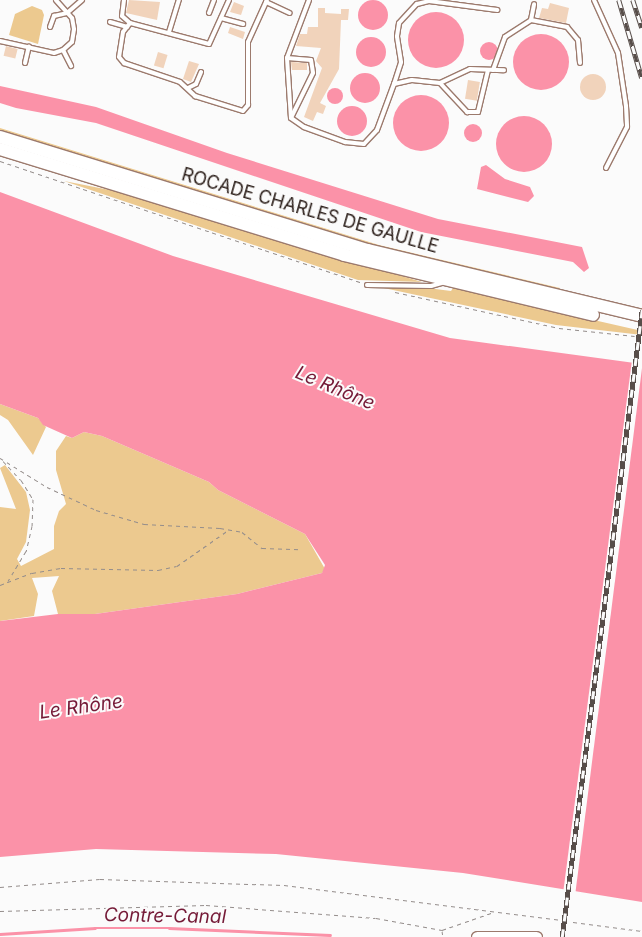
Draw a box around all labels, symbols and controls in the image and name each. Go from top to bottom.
street label: ROCADE CHARLES DE GAULLE [179,164,441,258]
water label: Le Rhône [292,361,378,415]
water label: Le Rhône [38,690,124,724]
water label: Contre-Canal [104,904,226,928]

